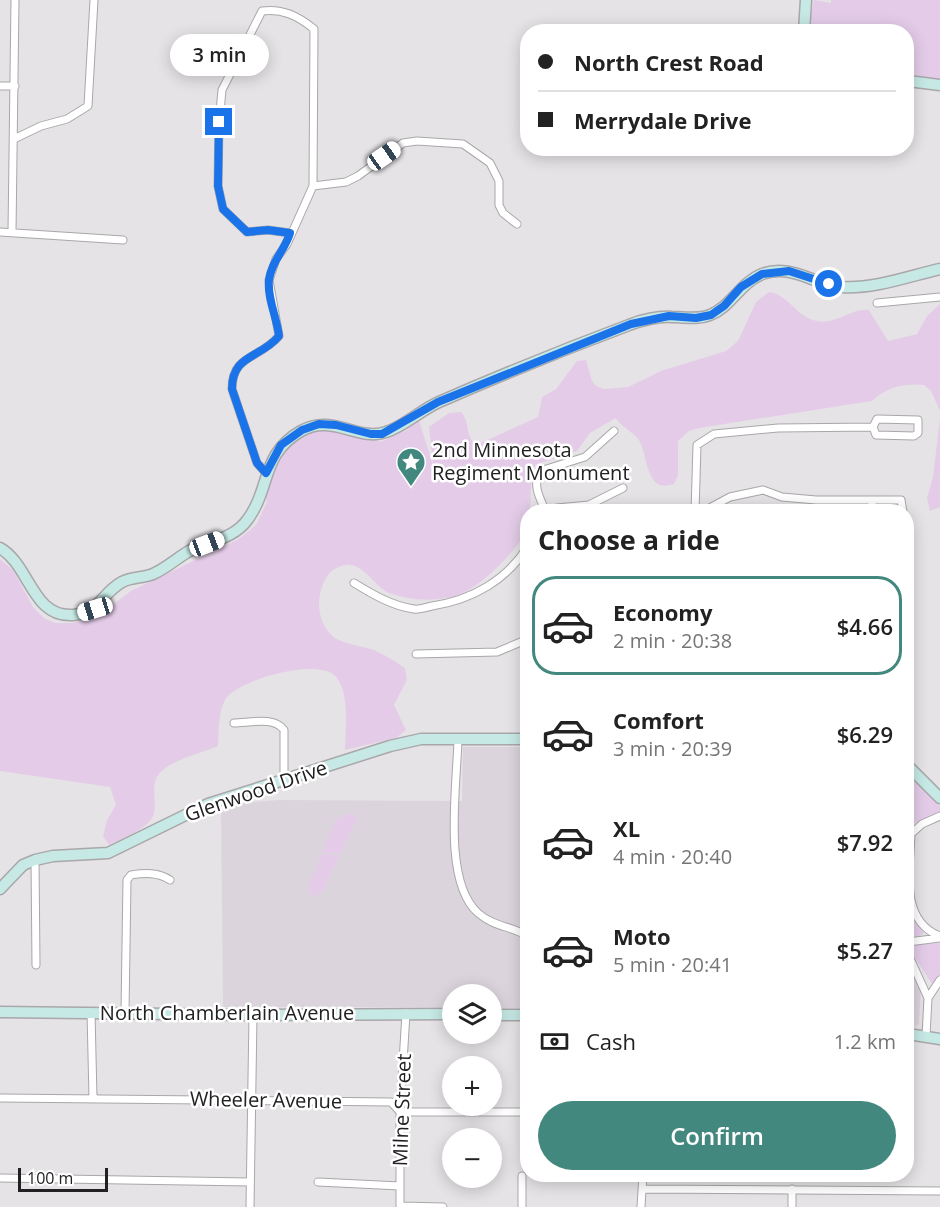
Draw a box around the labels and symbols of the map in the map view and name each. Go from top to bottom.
callout: 3 min [170,35,268,77]
route end [205,108,232,135]
car [364,138,404,174]
route start [815,270,842,297]
place label: 2nd Minnesota Regiment Monument [432,436,630,486]
place icon: 2nd Minnesota Regiment Monument [395,446,427,488]
car [187,529,227,559]
car [75,595,115,623]
street label: Glenwood Drive [181,754,331,828]
street label: North Chamberlain Avenue [100,999,354,1026]
street label: Milne Street [386,1053,417,1167]
street label: Wheeler Avenue [190,1085,342,1114]
scale bar [18,1165,108,1192]

